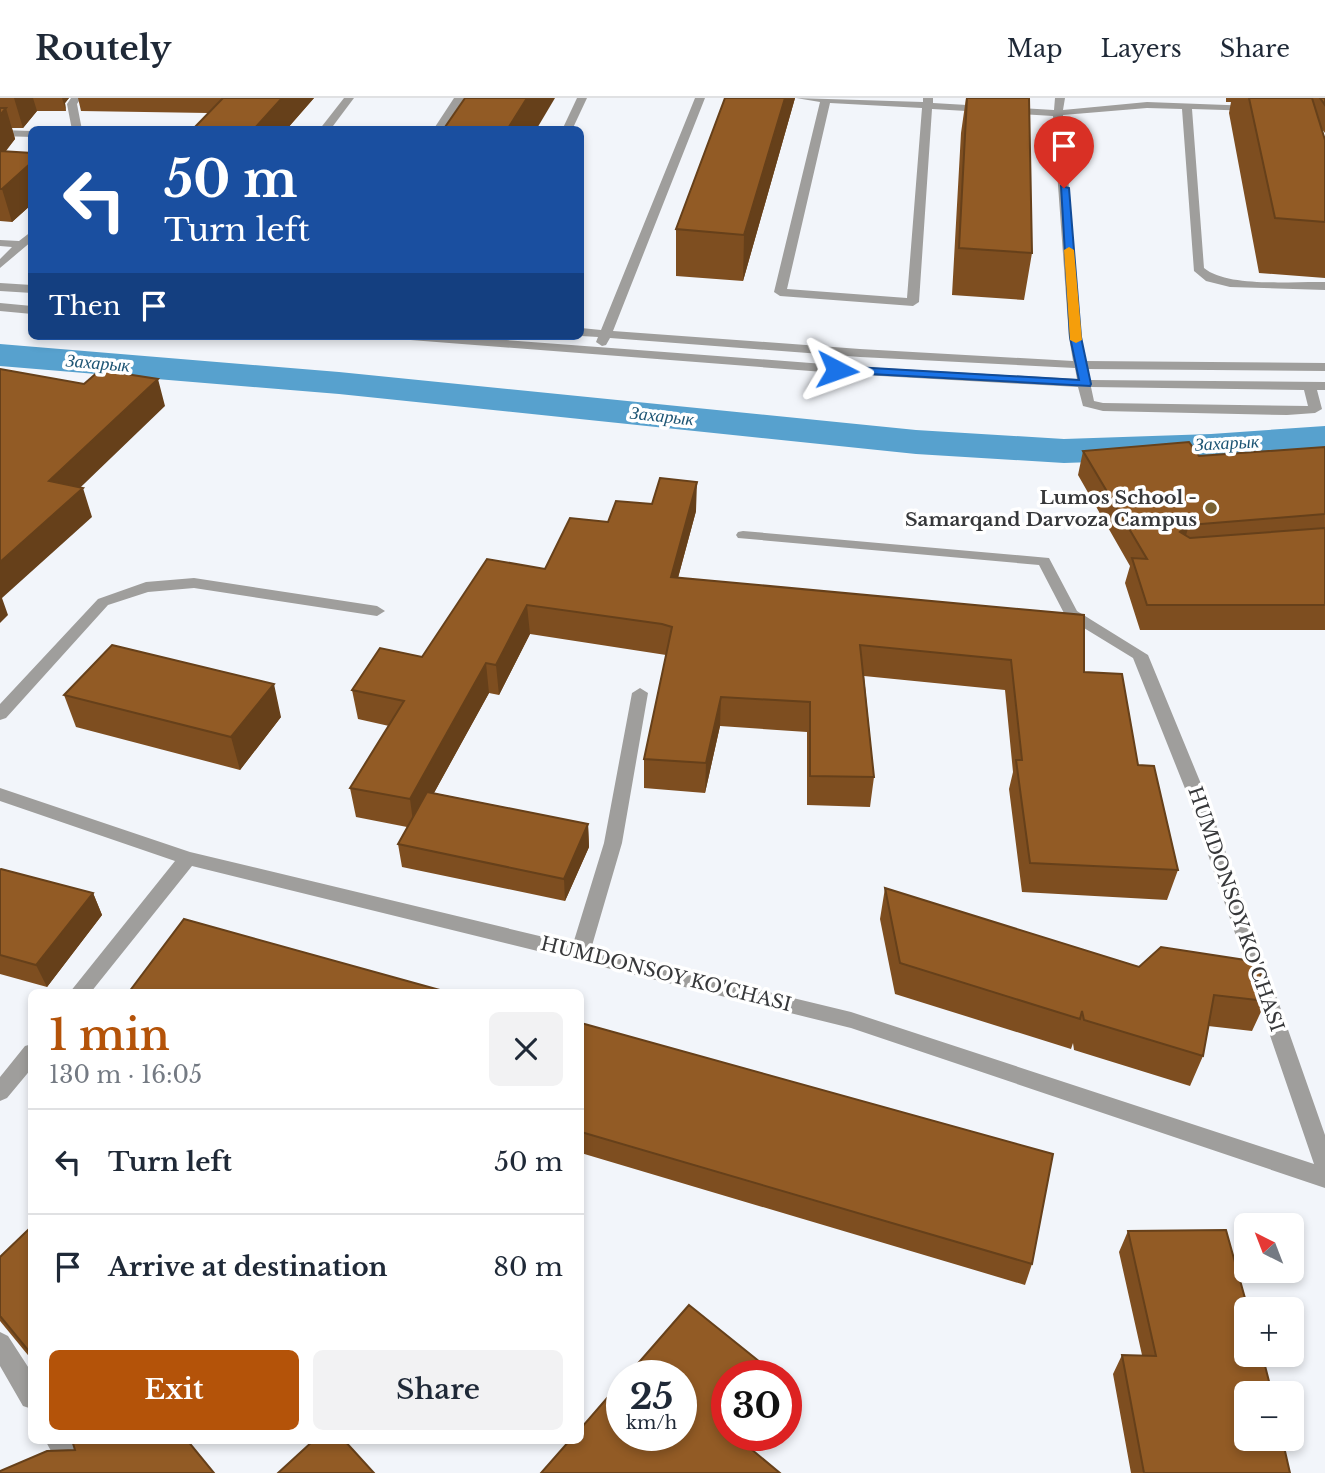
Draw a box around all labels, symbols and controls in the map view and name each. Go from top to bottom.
text: Routely [35,28,171,69]
text: Map [1007,34,1063,63]
text: Layers [1101,34,1182,63]
text: Share [1220,34,1290,63]
pin [1034,116,1094,188]
icon: arrive [1045,127,1083,165]
text: 50 m [164,149,297,210]
icon: left [49,154,140,245]
text: Turn left [164,210,310,250]
icon: arrive [135,287,173,325]
text: Then [49,290,121,322]
position arrow [800,333,874,407]
water label: Захарык [65,349,132,377]
water label: Захарык [629,402,696,430]
water label: Захарык [1194,430,1260,456]
place label: Lumos School - Samarqand Darvoza Campus [905,486,1197,531]
marker: Lumos School - Samarqand Darvoza Campus [1203,500,1219,516]
street label: HUMDONSOY KO'CHASI [1183,783,1289,1035]
street label: HUMDONSOY KO'CHASI [538,932,794,1016]
text: 1 min [49,1009,170,1061]
button: close [489,1012,563,1086]
text: 130 m · 16:05 [49,1061,202,1089]
icon: left [49,1143,87,1181]
text: Turn left [108,1146,232,1178]
text: 50 m [494,1146,563,1178]
north arrow [1234,1213,1304,1283]
map controls [1234,1213,1304,1451]
icon: arrive [49,1248,87,1286]
text: Arrive at destination [108,1251,388,1283]
text: 80 m [493,1251,563,1283]
button: + [1234,1297,1304,1367]
button: Exit [49,1350,299,1430]
button: Share [313,1350,563,1430]
speed limit sign: 30 [711,1360,802,1451]
text: 25 [630,1375,673,1418]
button: − [1234,1381,1304,1451]
text: km/h [626,1412,677,1434]

